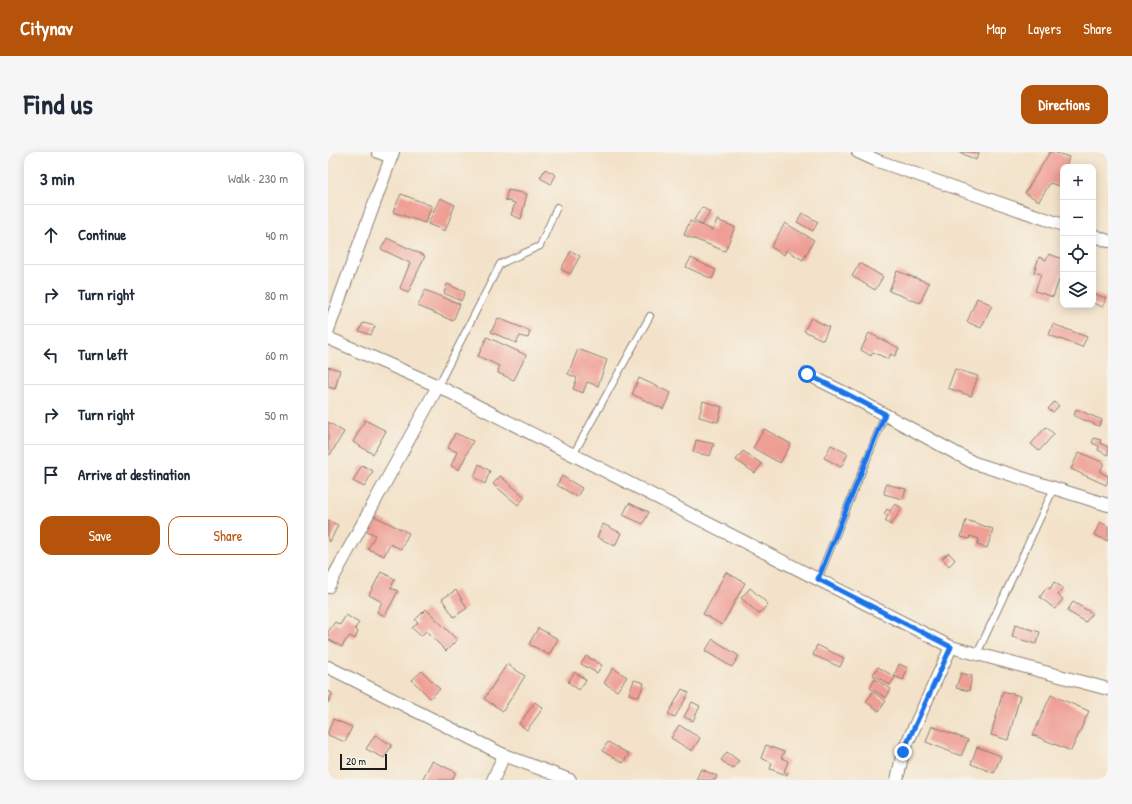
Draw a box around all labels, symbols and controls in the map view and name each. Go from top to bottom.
text: Citynav [20,15,73,41]
text: Map [986,19,1006,38]
text: Layers [1028,19,1061,38]
text: Share [1083,19,1112,38]
text: Find us [24,85,93,123]
button: Directions [1021,85,1108,124]
map controls [1060,164,1096,308]
button: + [1060,164,1096,200]
text: 3 min [40,167,75,190]
text: Walk · 230 m [228,169,288,187]
button: − [1060,200,1096,236]
icon: ahead [40,224,62,246]
text: Continue [78,224,126,245]
text: 40 m [265,226,288,244]
button: locate [1060,236,1096,272]
button: layers [1060,272,1096,308]
icon: right [40,284,62,306]
text: Turn right [78,284,134,305]
text: 80 m [265,286,288,304]
icon: left [40,344,62,366]
text: Turn left [78,344,128,365]
text: 60 m [265,346,288,364]
route start [798,365,816,383]
icon: right [40,404,62,426]
text: Turn right [78,404,134,425]
text: 50 m [265,406,288,424]
icon: arrive [40,464,62,486]
text: Arrive at destination [78,464,190,485]
button: Save [40,516,160,555]
button: Share [168,516,288,555]
route end [894,743,912,761]
scale bar [340,752,387,771]
text: 20 m [346,754,366,768]

